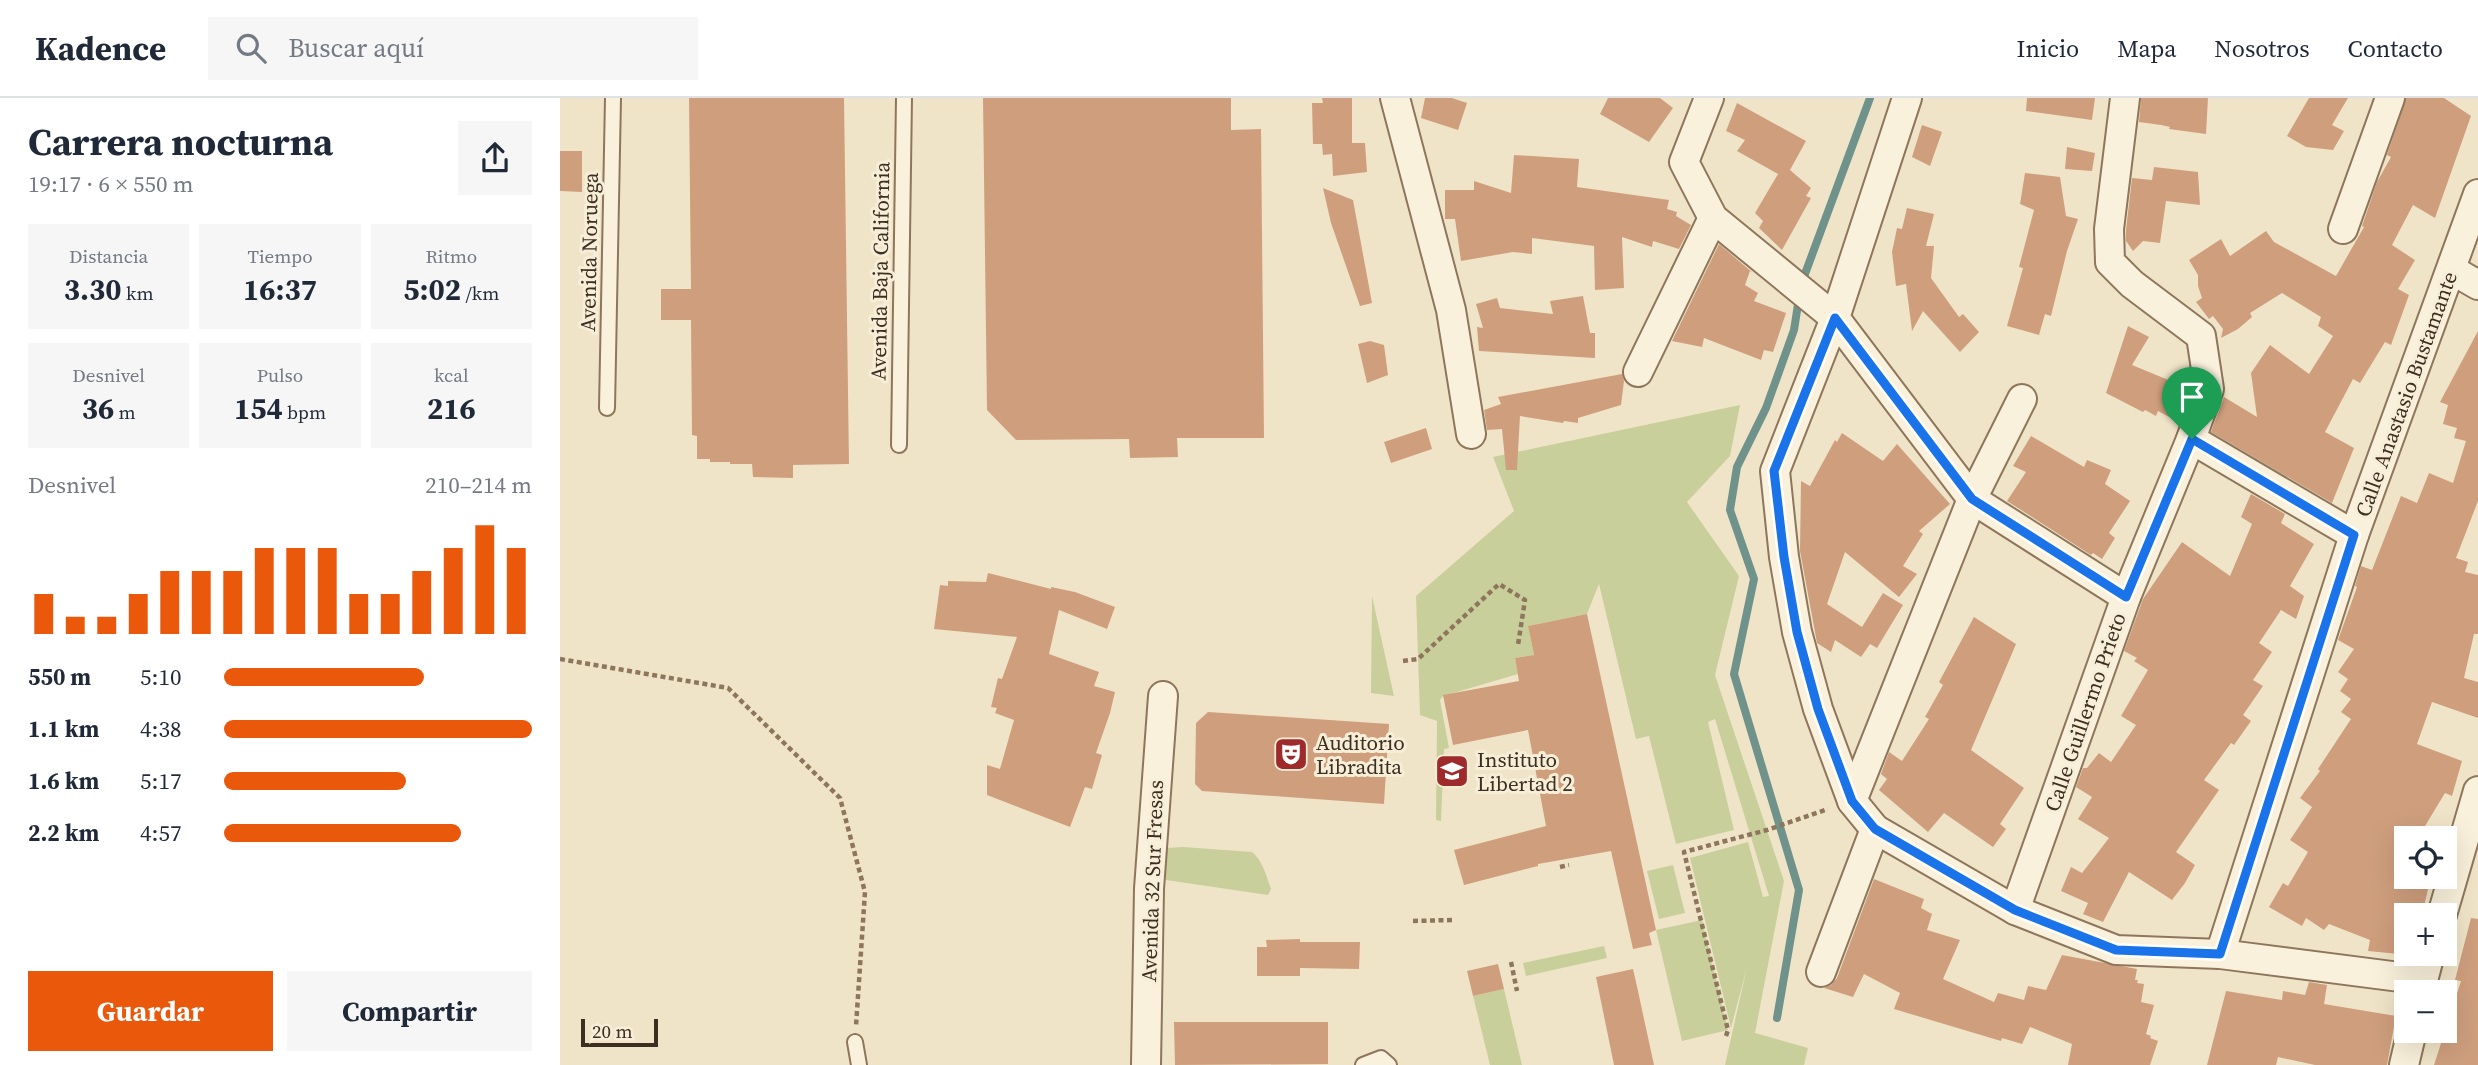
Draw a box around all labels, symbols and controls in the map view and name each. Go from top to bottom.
search box [208,17,698,80]
text: Kadence [35,26,166,71]
icon: search [232,29,270,67]
text: Buscar aquí [288,30,424,66]
text: Inicio [2017,32,2079,65]
text: Mapa [2117,32,2176,65]
text: Nosotros [2214,32,2310,65]
text: Contacto [2348,32,2443,65]
text: Carrera nocturna [28,116,333,168]
button: share [458,121,532,195]
street label: Avenida Baja California [864,161,896,381]
text: 19:17 · 6 × 550 m [28,168,194,200]
street label: Avenida Noruega [573,172,605,332]
text: Distancia [69,243,148,269]
text: Tiempo [247,243,313,269]
text: Ritmo [425,243,477,269]
street label: Calle Anastasio Bustamante [2348,267,2464,521]
text: 3.30 [64,269,122,310]
text: 16:37 [243,269,317,310]
text: 5:02 [403,269,461,310]
text: km [122,280,154,306]
text: /km [461,280,499,306]
text: Desnivel [72,362,145,388]
text: Pulso [257,362,303,388]
text: kcal [434,362,469,388]
pin [2162,367,2222,439]
icon: arrive [2173,378,2211,416]
text: 36 [82,388,114,429]
text: 154 [234,388,283,429]
text: 216 [427,388,476,429]
text: m [114,399,136,425]
text: bpm [283,399,326,425]
text: Desnivel [28,469,116,501]
text: 210–214 m [425,469,532,501]
street label: Calle Guillermo Prieto [2037,609,2133,815]
text: 550 m [28,661,91,693]
text: 5:10 [140,661,181,693]
text: 1.1 km [28,713,99,745]
text: 4:38 [140,713,181,745]
place label: Auditorio Libradita [1316,728,1405,781]
theatre icon: Auditorio Libradita [1272,735,1310,773]
place label: Instituto Libertad 2 [1477,745,1573,798]
school or university icon: Instituto Libertad 2 [1433,752,1471,790]
text: 1.6 km [28,765,99,797]
text: 5:17 [140,765,181,797]
street label: Avenida 32 Sur Fresas [1134,779,1170,983]
text: 2.2 km [28,817,99,849]
text: 4:57 [140,817,181,849]
map controls [2394,826,2457,1043]
button: locate [2394,826,2457,889]
button: + [2394,903,2457,966]
button: Guardar [28,971,273,1051]
button: Compartir [287,971,532,1051]
button: − [2394,980,2457,1043]
scale bar [581,1016,658,1048]
text: 20 m [592,1018,633,1044]

